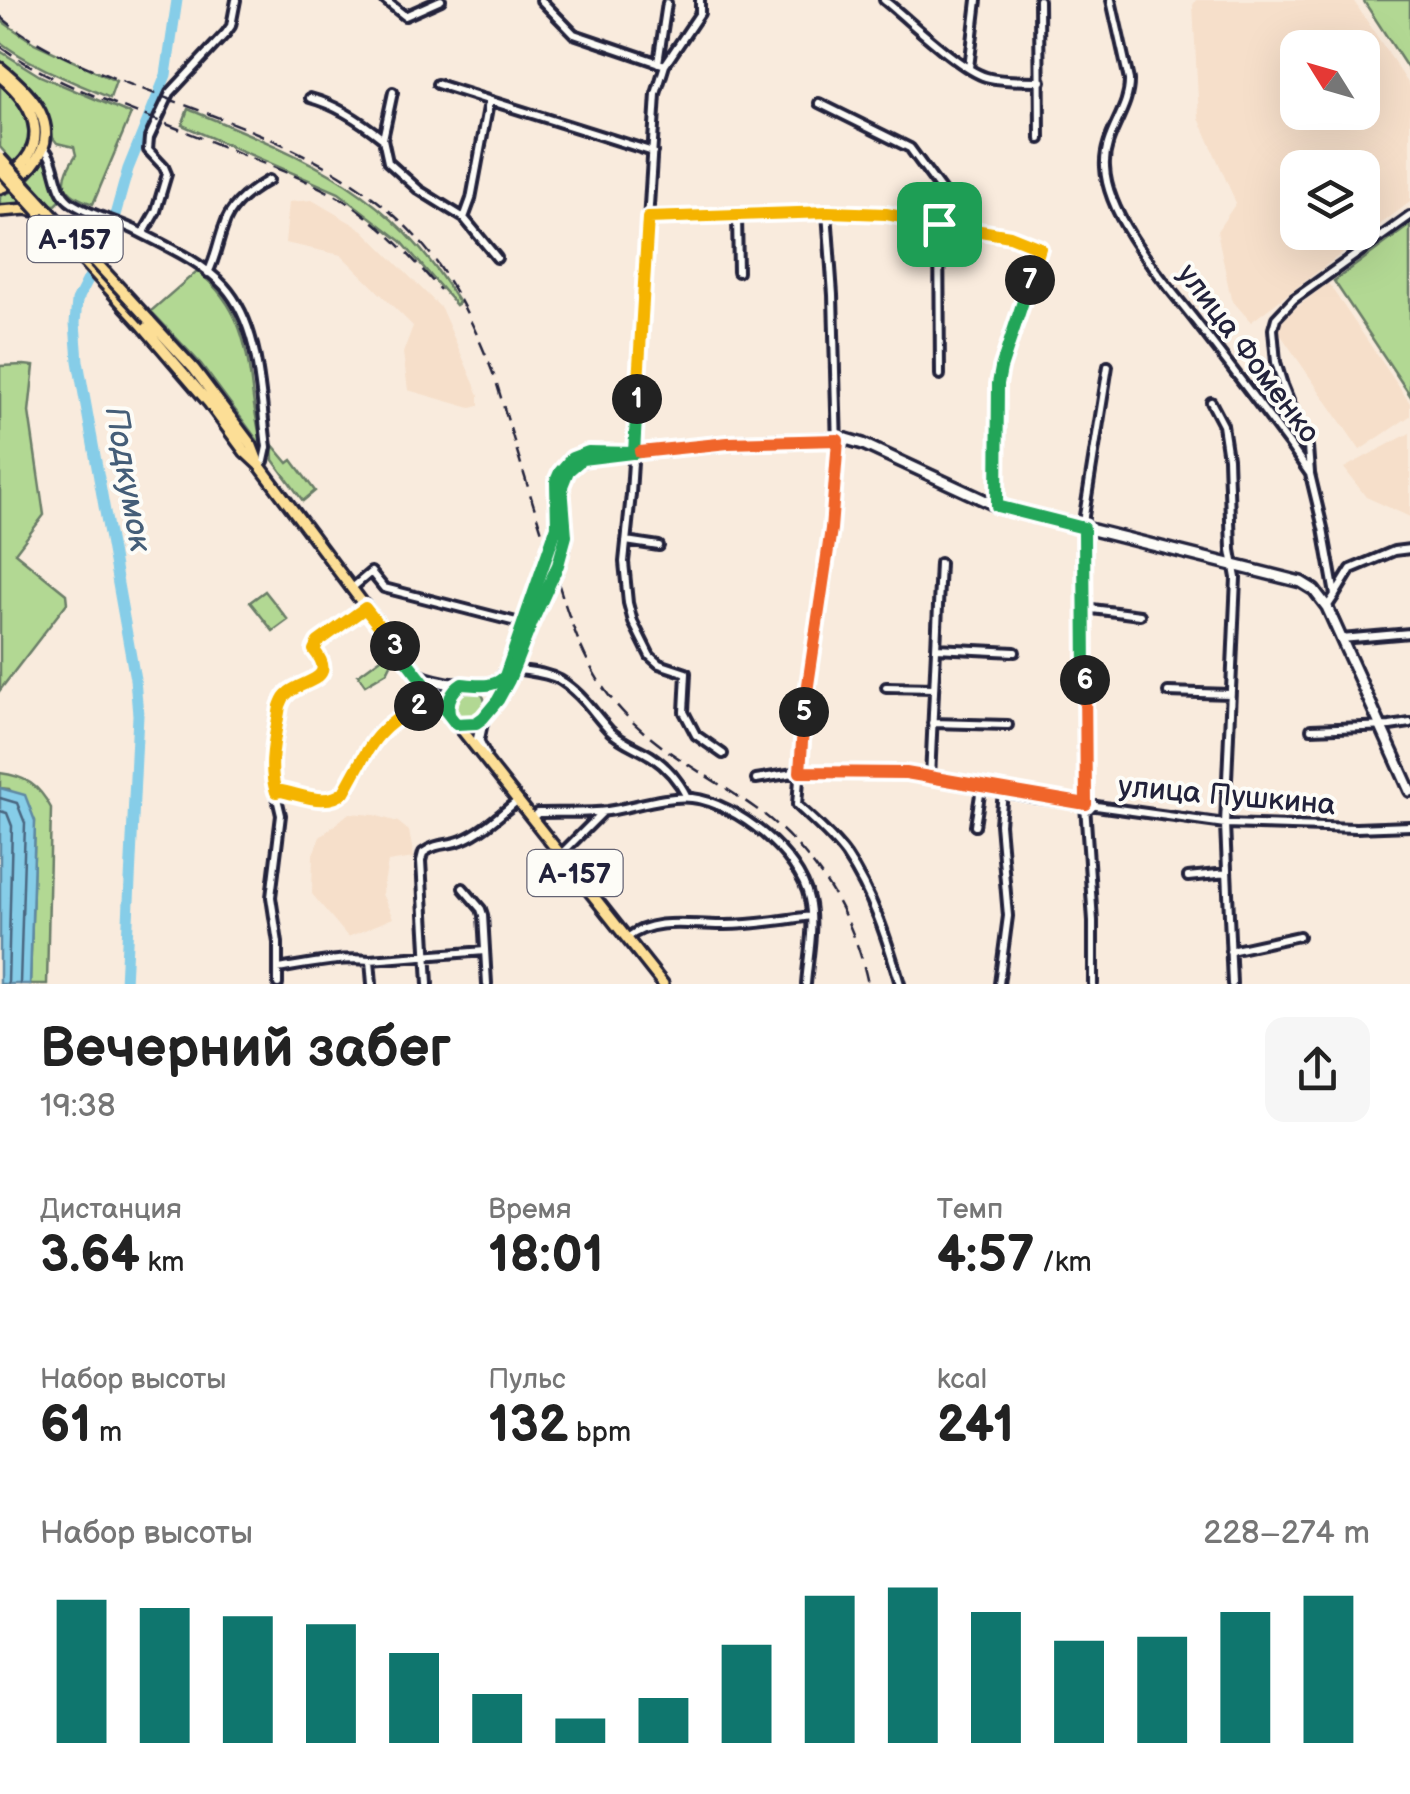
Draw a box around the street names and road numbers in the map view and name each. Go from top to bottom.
road number: А-157 [28,216,122,262]
street label: улица Фоменко [1169,257,1327,450]
street label: улица Пушкина [1117,769,1337,823]
road number: А-157 [528,850,622,896]

